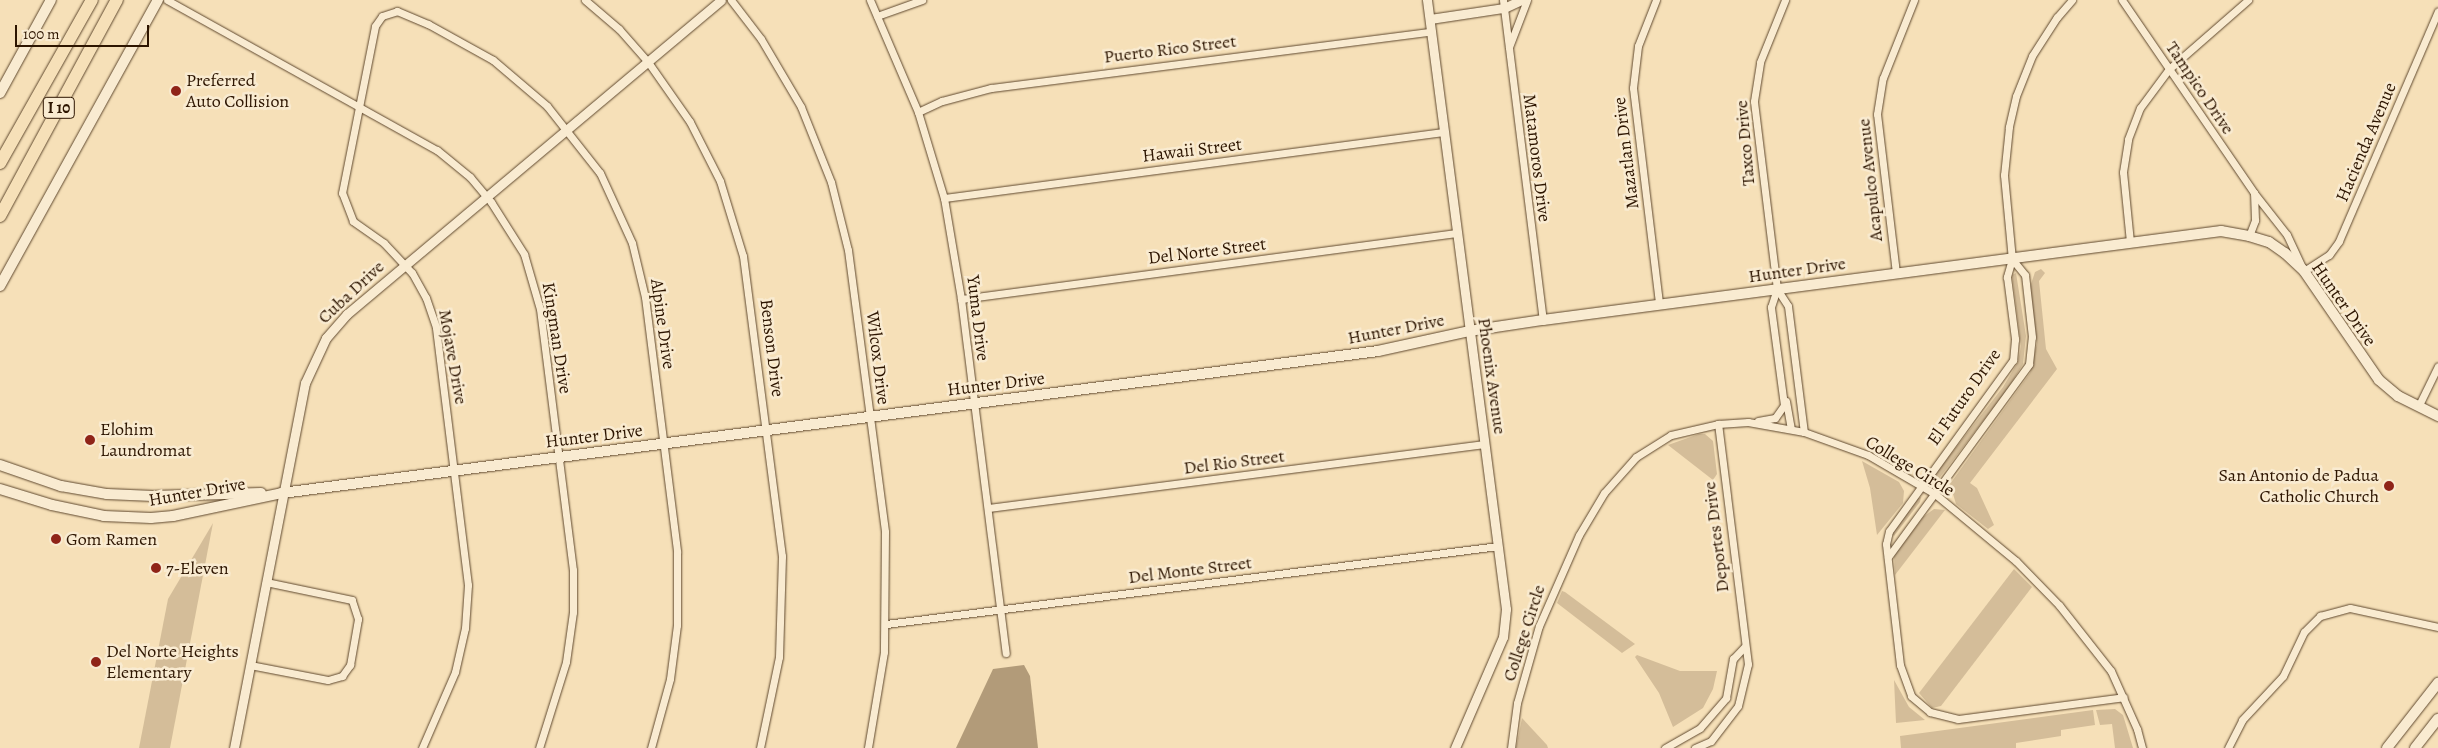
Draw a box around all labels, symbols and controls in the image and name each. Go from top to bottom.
scale bar [18,15,151,47]
text: 100 m [23,24,60,44]
street label: Puerto Rico Street [1103,30,1237,68]
street label: Tampico Drive [2161,38,2239,138]
place label: Preferred Auto Collision [186,70,289,112]
street label: Hacienda Avenue [2331,79,2401,205]
marker: Preferred Auto Collision [170,85,182,97]
street label: Matamoros Drive [1518,93,1556,223]
road number: I 10 [43,95,75,122]
street label: Mazatlan Drive [1608,96,1644,210]
street label: Taxco Drive [1731,99,1759,187]
street label: Acapulco Avenue [1853,118,1887,242]
street label: Hawaii Street [1141,133,1243,167]
street label: Del Norte Street [1147,233,1267,269]
street label: Hunter Drive [1747,252,1847,288]
street label: Cuba Drive [313,256,389,328]
street label: Hunter Drive [2307,258,2381,350]
street label: Yuma Drive [962,274,994,362]
street label: Alpine Drive [646,277,680,371]
street label: Kingman Drive [538,281,576,395]
street label: Benson Drive [755,298,789,398]
street label: Mojave Drive [434,308,472,406]
street label: Hunter Drive [1346,309,1446,349]
street label: Wilcox Drive [862,310,894,406]
street label: Phoenix Avenue [1473,316,1511,436]
street label: El Futuro Drive [1923,345,2005,449]
street label: Hunter Drive [946,367,1046,401]
place label: Elohim Laundromat [100,419,192,462]
street label: Hunter Drive [544,419,644,453]
street label: College Circle [1862,431,1958,501]
marker: Elohim Laundromat [84,434,96,446]
street label: Del Rio Street [1182,445,1286,479]
place label: San Antonio de Padua Catholic Church [2219,465,2379,508]
street label: Hunter Drive [147,473,247,511]
street label: Deportes Drive [1698,480,1734,594]
marker: San Antonio de Padua Catholic Church [2383,480,2395,492]
place label: Gom Ramen [66,528,157,550]
marker: Gom Ramen [50,533,62,545]
street label: Del Monte Street [1127,552,1253,588]
place label: 7-Eleven [166,557,229,579]
marker: 7-Eleven [150,562,162,574]
street label: College Circle [1498,582,1550,684]
place label: Del Norte Heights Elementary [106,641,239,684]
marker: Del Norte Heights Elementary [90,656,102,668]

